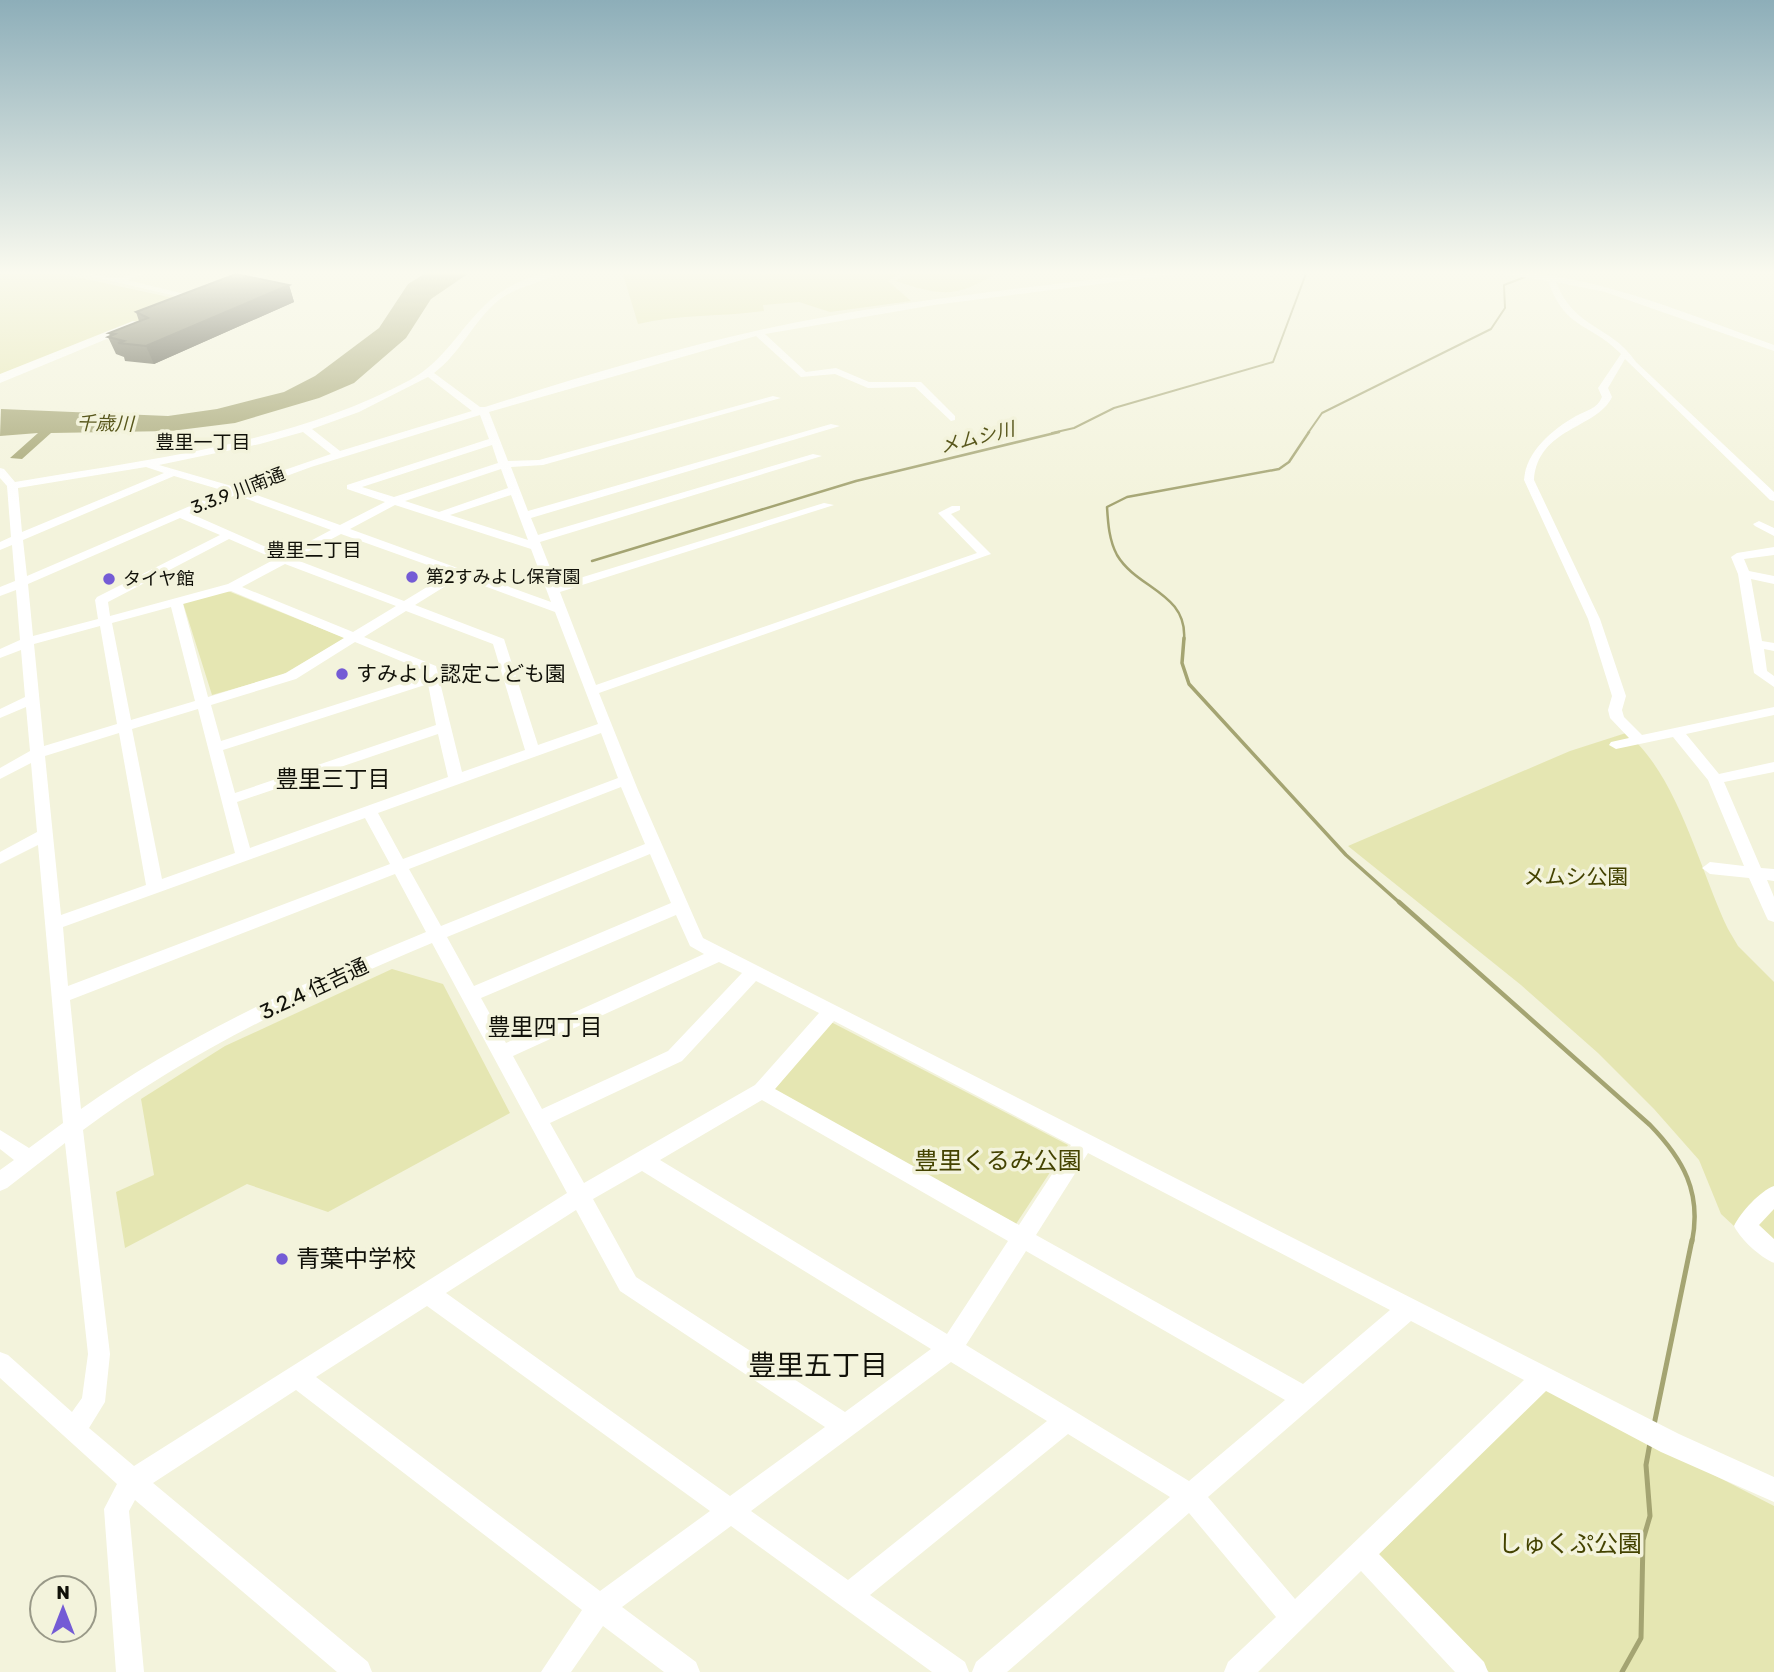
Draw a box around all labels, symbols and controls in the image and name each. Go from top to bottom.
water label: 千歳川 [76,412,136,436]
water label: メムシ川 [937,417,1019,458]
district label: 豊里一丁目 [155,431,251,454]
street label: 3.3.9 川南通 [188,463,288,519]
district label: 豊里二丁目 [266,539,362,562]
place label: 第2すみよし保育園 [426,566,581,588]
place label: タイヤ館 [123,568,194,590]
marker: 第2すみよし保育園 [404,569,420,585]
marker: タイヤ館 [101,571,117,587]
place label: すみよし認定こども園 [356,661,566,686]
marker: すみよし認定こども園 [334,666,350,682]
district label: 豊里三丁目 [276,765,391,793]
park label: メムシ公園 [1524,864,1629,889]
street label: 3.2.4 住吉通 [256,953,372,1024]
district label: 豊里四丁目 [488,1013,603,1041]
park label: 豊里くるみ公園 [914,1147,1082,1175]
place label: 青葉中学校 [296,1245,416,1273]
marker: 青葉中学校 [274,1251,290,1267]
district label: 豊里五丁目 [748,1349,888,1382]
park label: しゅくぷ公園 [1498,1530,1642,1558]
north arrow [28,1574,98,1644]
text: N [56,1581,70,1604]

